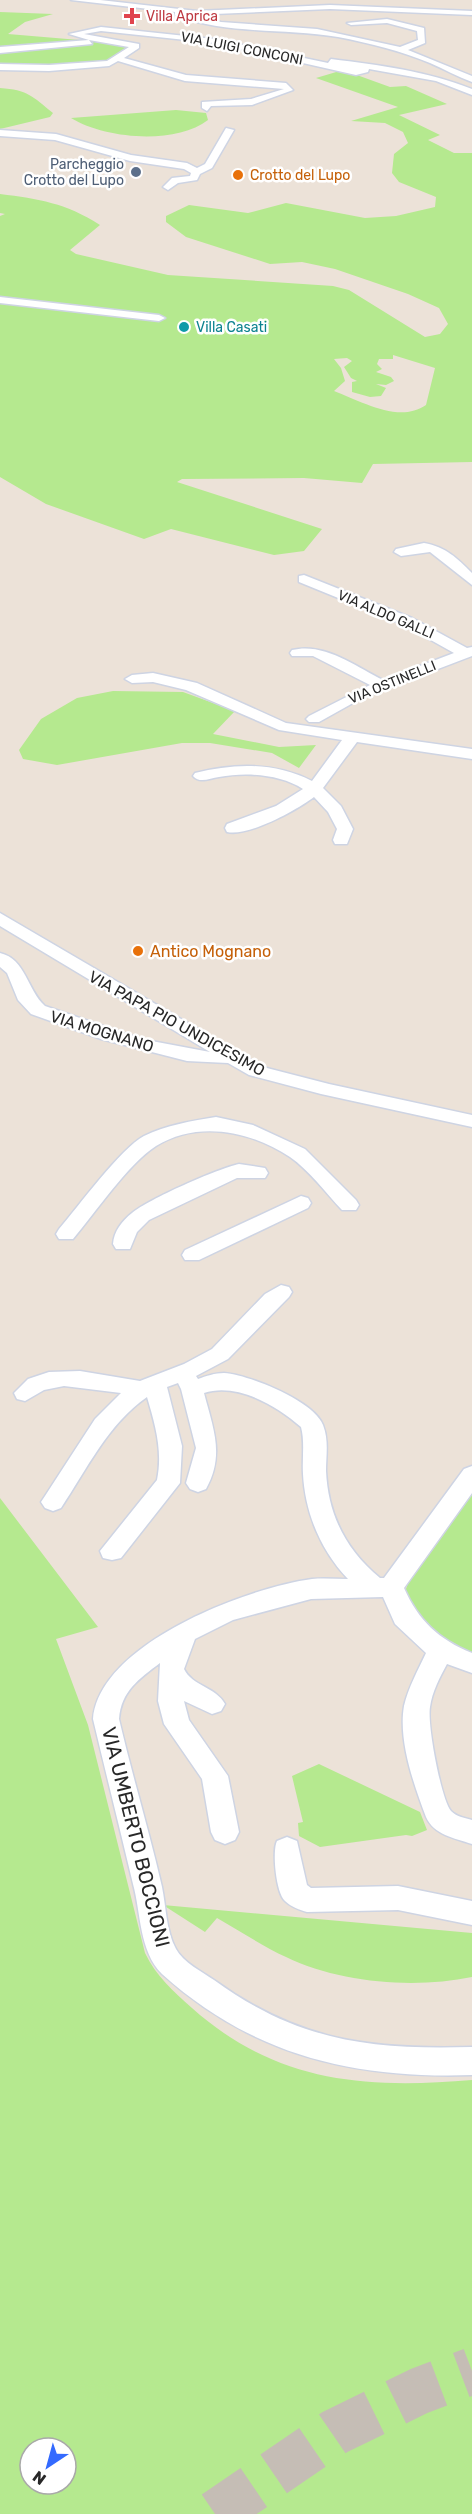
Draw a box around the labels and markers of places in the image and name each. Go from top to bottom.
marker: Villa Aprica [123,7,141,25]
place label: Villa Aprica [146,8,218,25]
place label: Parcheggio Crotto del Lupo [24,156,124,189]
marker: Parcheggio Crotto del Lupo [129,165,143,179]
place label: Crotto del Lupo [250,167,350,184]
marker: Crotto del Lupo [231,168,245,182]
place label: Villa Casati [196,319,267,336]
marker: Villa Casati [177,320,191,334]
place label: Antico Mognano [150,942,271,961]
marker: Antico Mognano [131,944,145,958]

